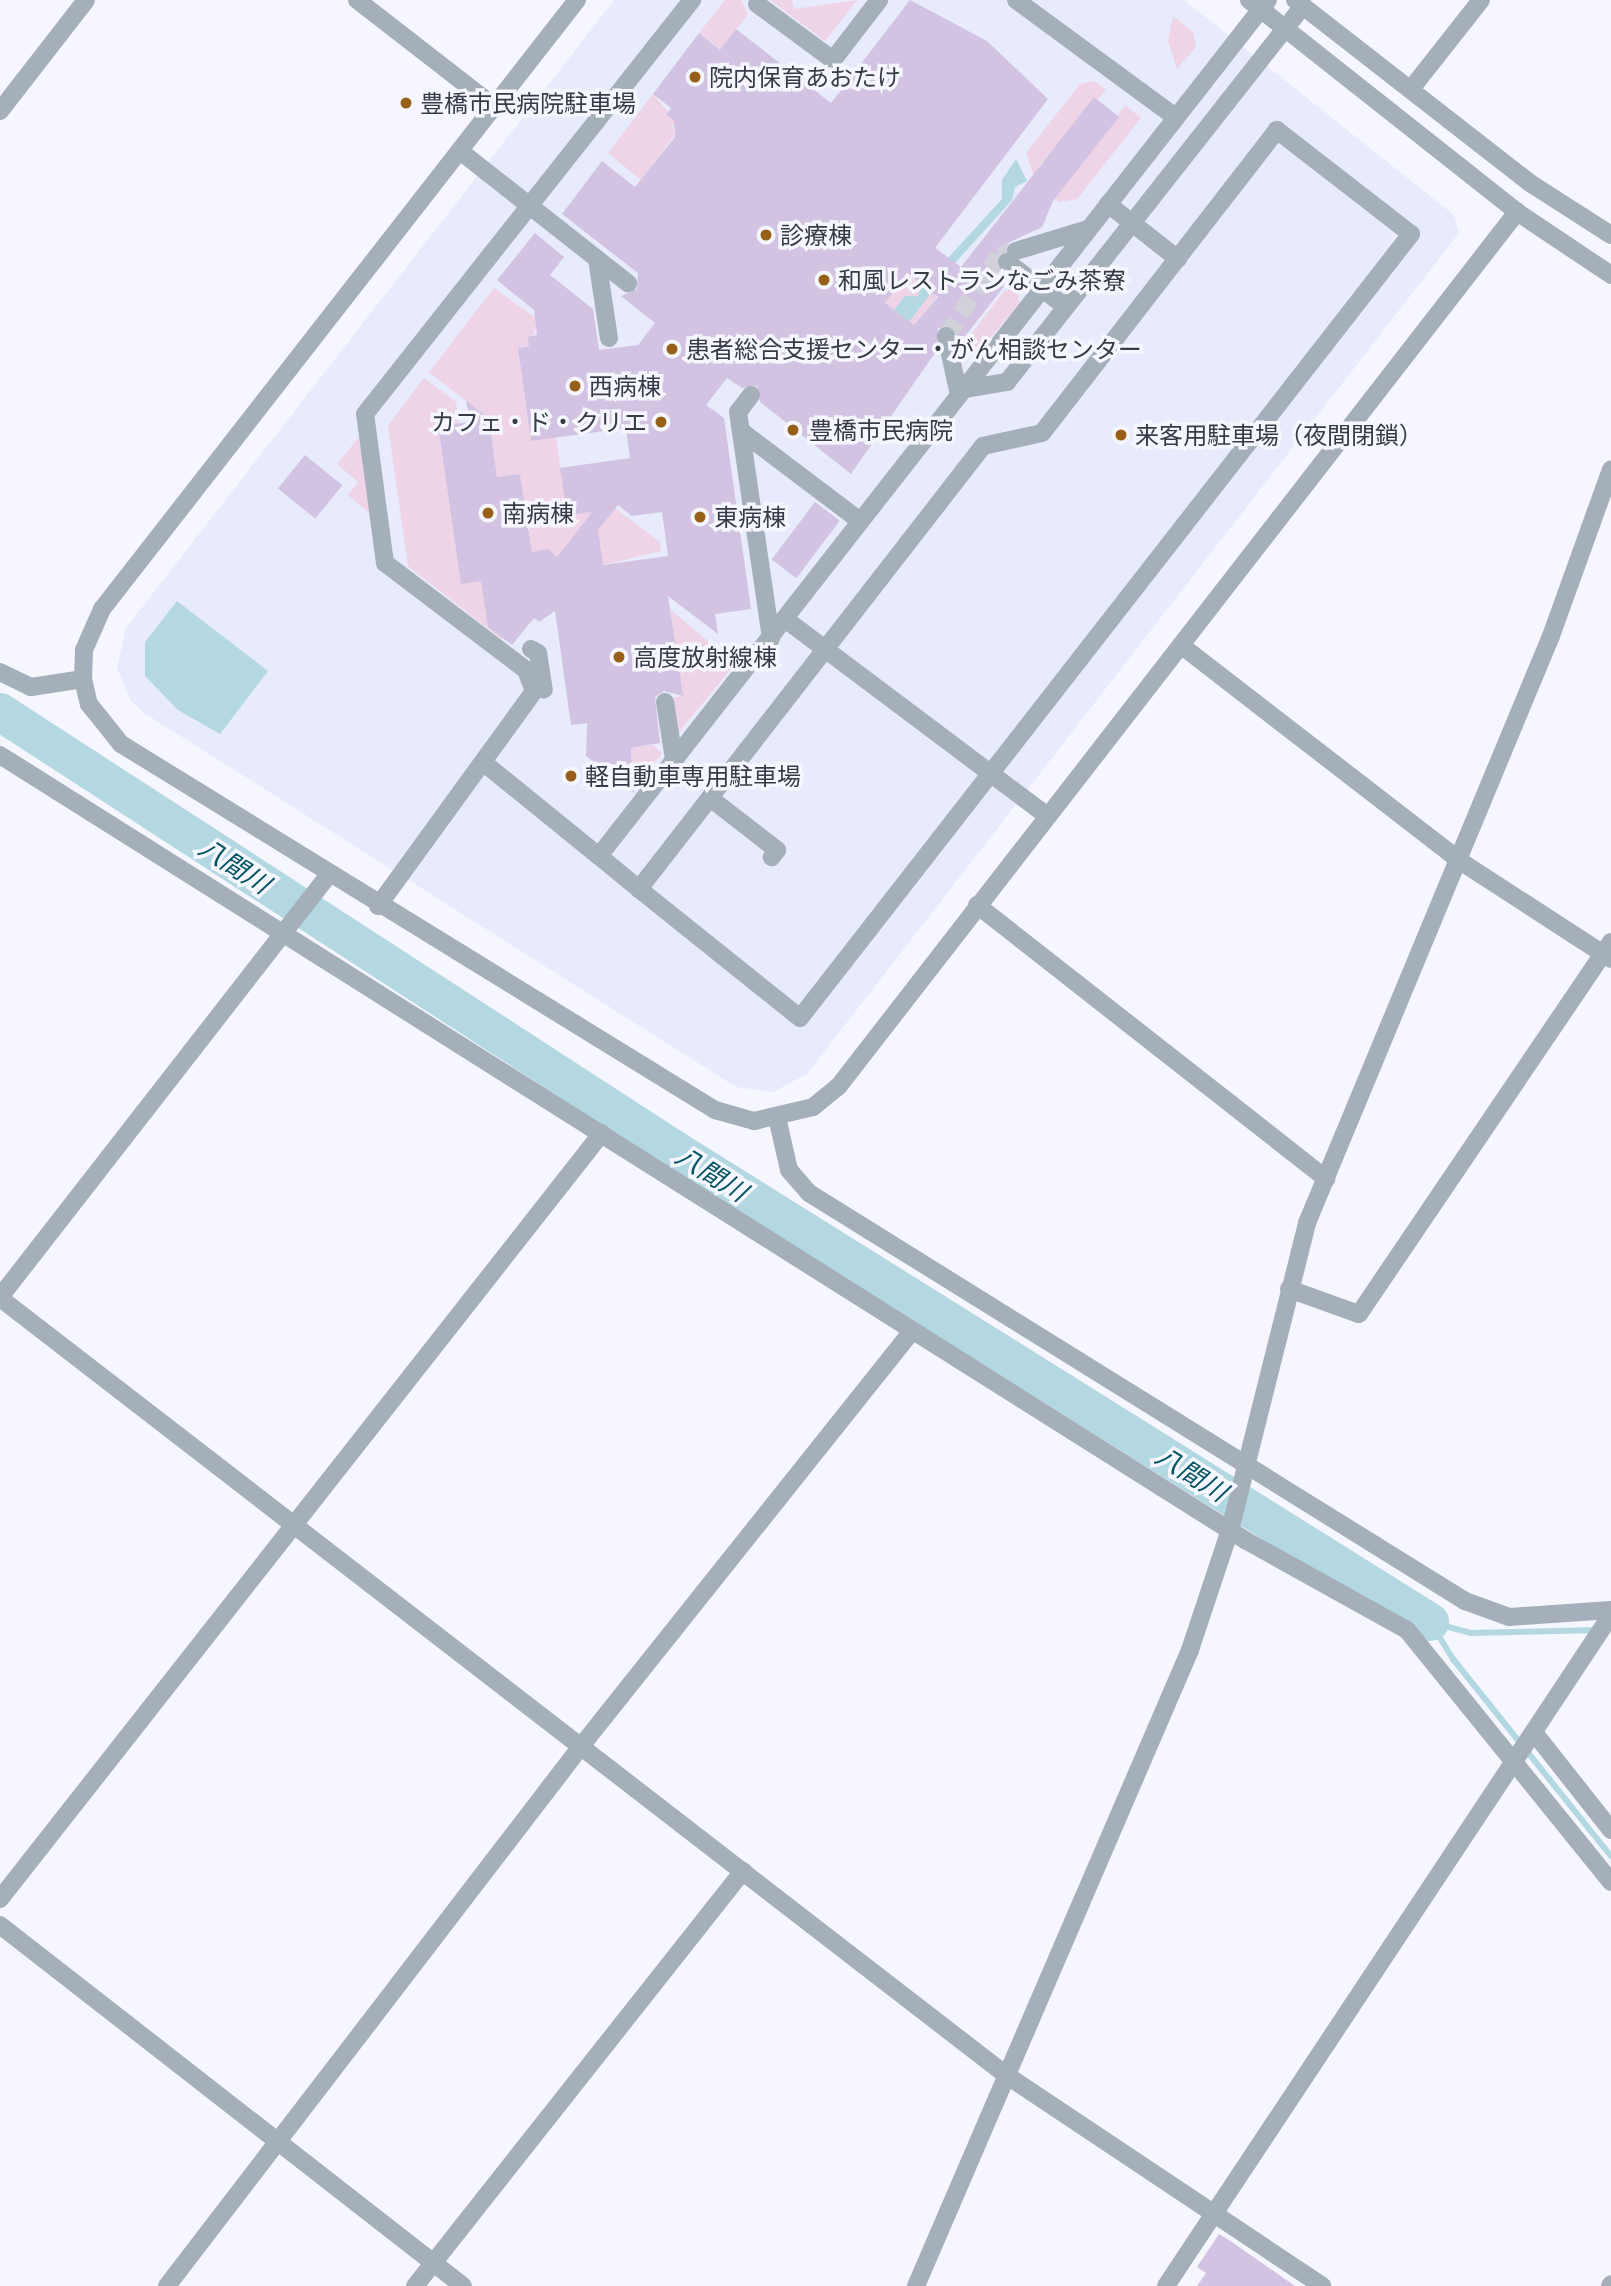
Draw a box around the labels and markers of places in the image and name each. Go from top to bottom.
place label: 院内保育あおたけ [709,63,901,91]
marker: 院内保育あおたけ [687,69,703,85]
place label: 豊橋市民病院駐車場 [420,89,636,117]
marker: 豊橋市民病院駐車場 [398,95,414,111]
place label: 診療棟 [780,221,852,249]
marker: 診療棟 [758,227,774,243]
place label: 和風レストランなごみ茶寮 [838,266,1126,294]
marker: 和風レストランなごみ茶寮 [816,272,832,288]
place label: 患者総合支援センター・がん相談センター [686,335,1142,363]
marker: 患者総合支援センター・がん相談センター [664,341,680,357]
place label: 西病棟 [589,372,661,400]
marker: 西病棟 [567,378,583,394]
place label: カフェ・ド・クリエ [431,408,647,436]
marker: カフェ・ド・クリエ [653,414,669,430]
place label: 豊橋市民病院 [809,416,953,444]
marker: 豊橋市民病院 [783,420,803,440]
place label: 来客用駐車場（夜間閉鎖） [1135,421,1423,449]
marker: 来客用駐車場（夜間閉鎖） [1113,427,1129,443]
place label: 南病棟 [502,499,574,527]
place label: 東病棟 [714,503,786,531]
marker: 南病棟 [480,505,496,521]
marker: 東病棟 [692,509,708,525]
place label: 高度放射線棟 [633,643,777,671]
marker: 高度放射線棟 [611,649,627,665]
place label: 軽自動車専用駐車場 [585,762,801,790]
marker: 軽自動車専用駐車場 [563,768,579,784]

